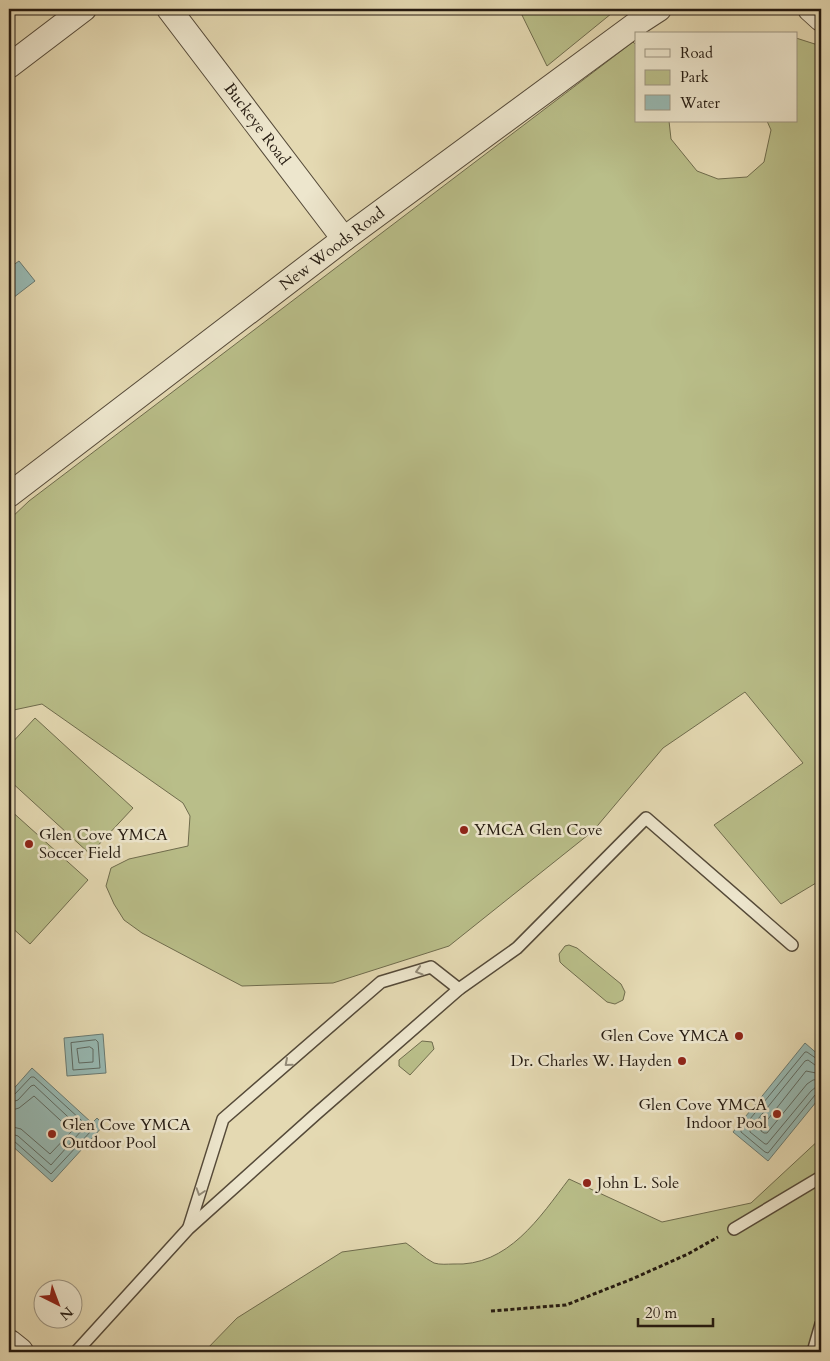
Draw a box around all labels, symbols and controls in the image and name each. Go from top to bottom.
legend [635,32,798,122]
text: Road [680,43,713,63]
text: Park [680,67,709,87]
street label: Buckeye Road [219,78,296,170]
text: Water [679,93,721,113]
street label: New Woods Road [275,202,389,296]
place label: YMCA Glen Cove [474,819,603,841]
place label: Glen Cove YMCA Soccer Field [39,824,168,864]
marker: YMCA Glen Cove [458,824,470,836]
marker: Glen Cove YMCA Soccer Field [23,838,35,850]
one-way arrow [415,965,423,975]
place label: Glen Cove YMCA [600,1025,730,1047]
marker: Glen Cove YMCA [733,1030,745,1042]
place label: Dr. Charles W. Hayden [510,1050,672,1072]
marker: Dr. Charles W. Hayden [676,1055,688,1067]
one-way arrow [285,1057,294,1066]
place label: Glen Cove YMCA Indoor Pool [638,1094,768,1134]
marker: Glen Cove YMCA Indoor Pool [771,1108,783,1120]
place label: Glen Cove YMCA Outdoor Pool [62,1114,191,1154]
marker: Glen Cove YMCA Outdoor Pool [46,1128,58,1140]
place label: John L. Sole [595,1172,679,1194]
marker: John L. Sole [581,1177,593,1189]
one-way arrow [196,1187,206,1196]
north arrow [32,1278,82,1328]
scale bar [638,1296,712,1328]
text: N [55,1302,77,1324]
text: 20 m [645,1303,677,1323]

